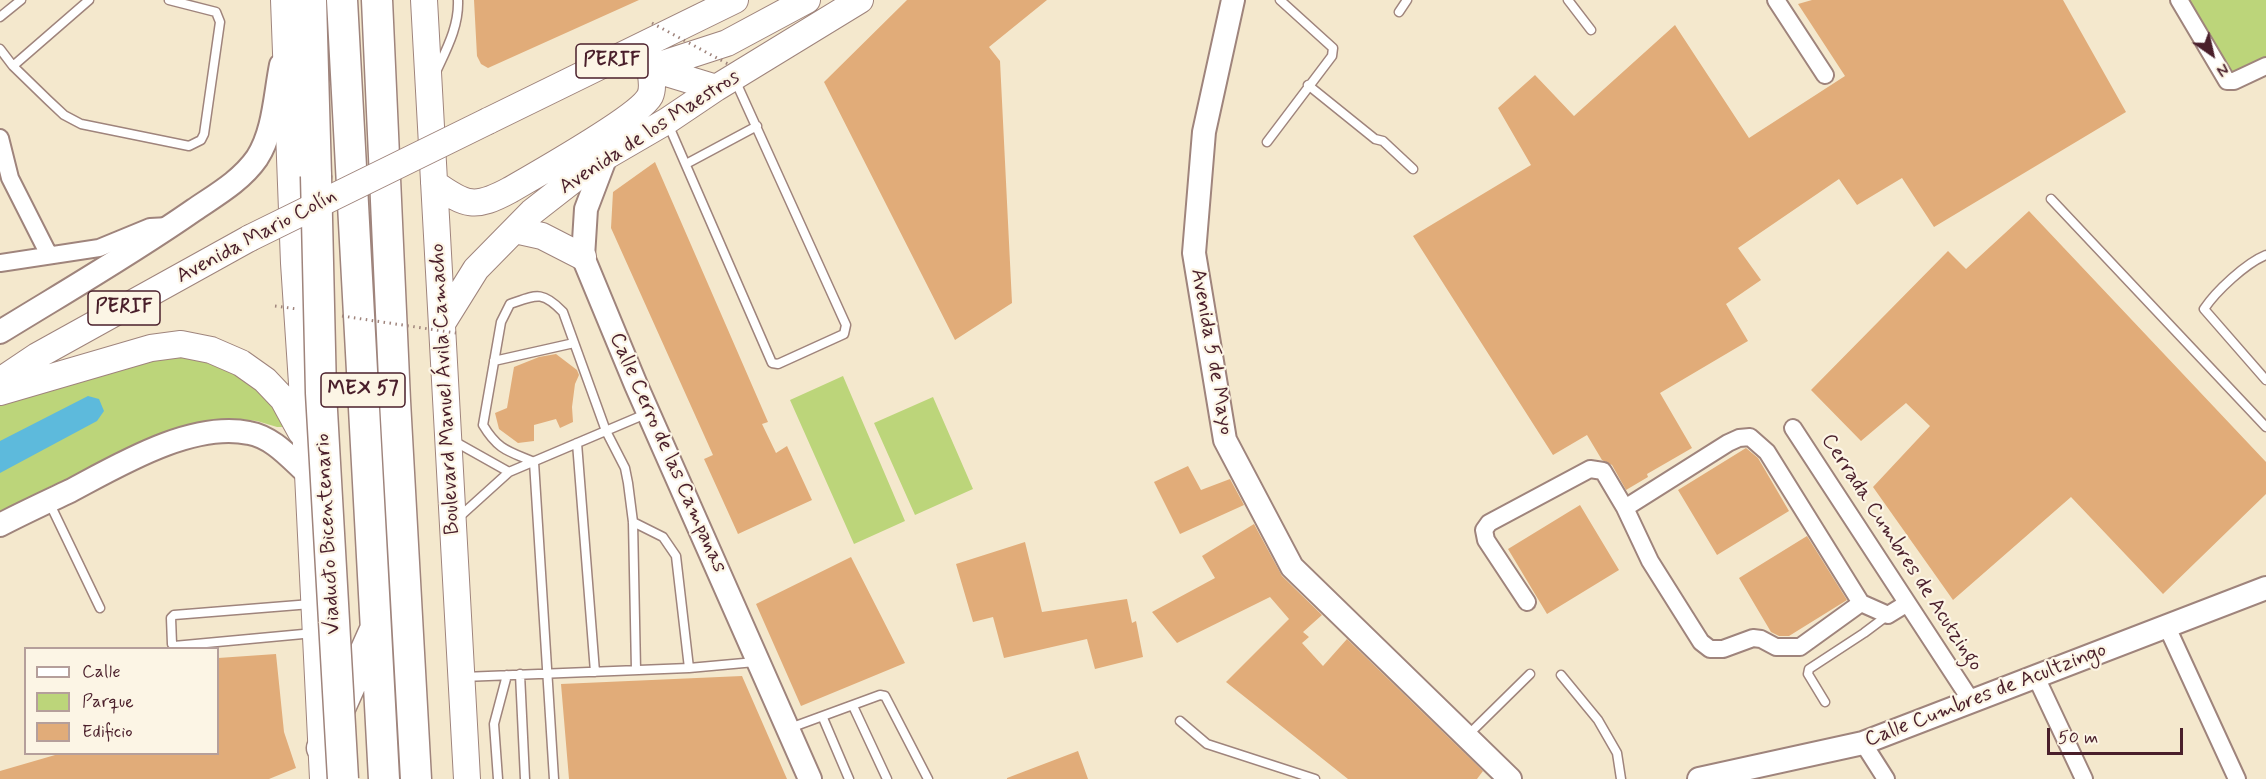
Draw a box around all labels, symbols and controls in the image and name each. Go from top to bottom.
north arrow [2182,24,2242,84]
road number: PERIF [576,44,648,78]
text: N [2212,58,2233,81]
street label: Avenida de los Maestros [555,65,745,201]
street label: Avenida Mario Colín [172,184,342,290]
street label: Boulevard Manuel Ávila Camacho [426,243,466,535]
street label: Avenida 5 de Mayo [1184,267,1238,437]
road number: PERIF [88,291,160,325]
street label: Calle Cerro de las Campanas [603,329,731,577]
road number: MEX 57 [321,373,405,407]
street label: Cerrada Cumbres de Acutzingo [1815,429,1987,677]
street label: Viaducto Bicentenario [311,433,347,635]
street label: Calle Cumbres de Acultzingo [1862,638,2110,754]
legend [24,647,219,755]
text: Calle [82,660,121,684]
text: Parque [82,690,134,714]
scale bar [2050,716,2186,754]
text: Edificio [82,720,133,744]
text: 50 m [2058,726,2098,750]

